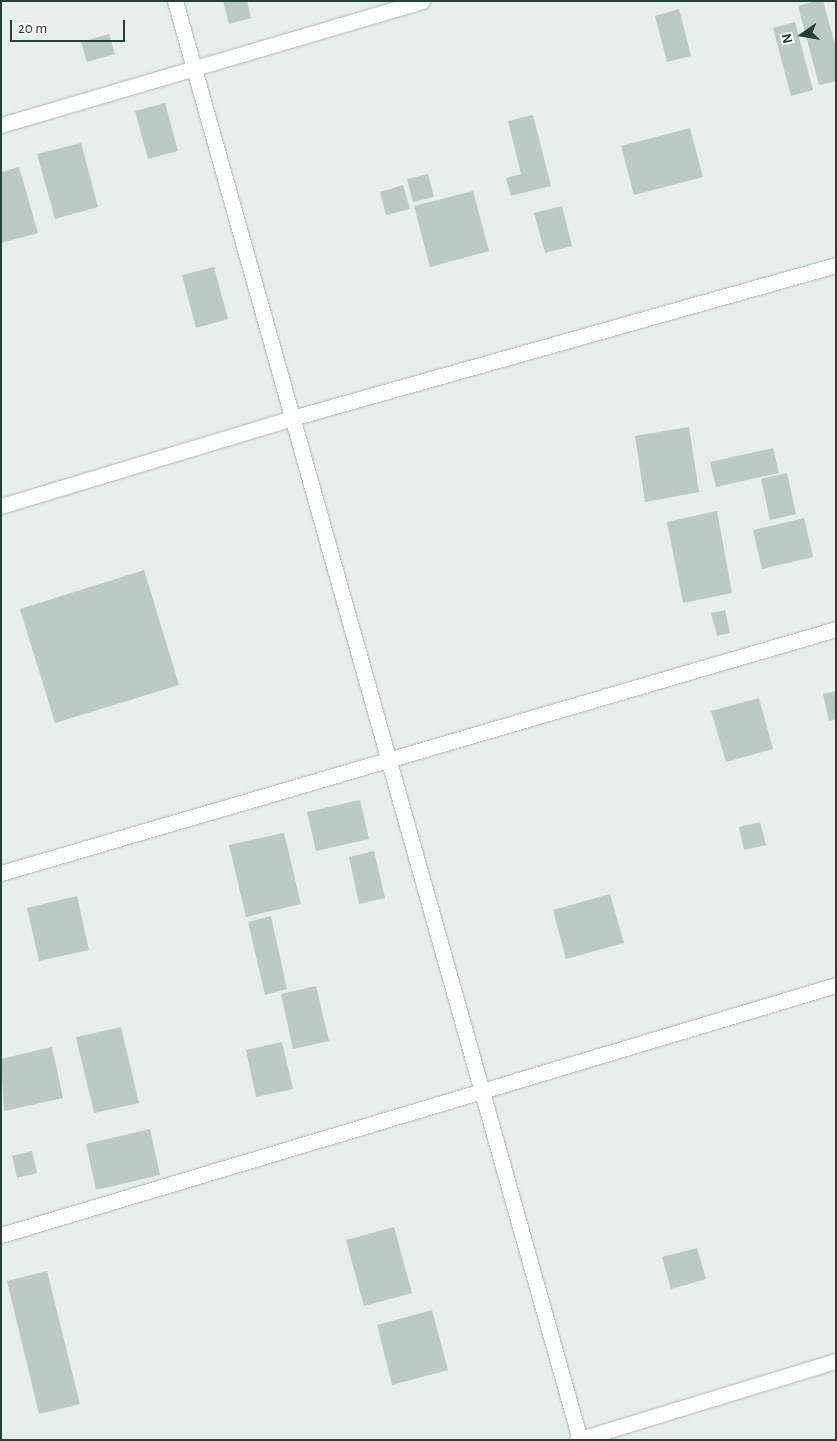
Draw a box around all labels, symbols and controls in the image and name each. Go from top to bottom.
scale bar [12,10,128,42]
north arrow [777,10,827,60]
text: 20 m [18,21,47,36]
text: N [779,32,795,45]

